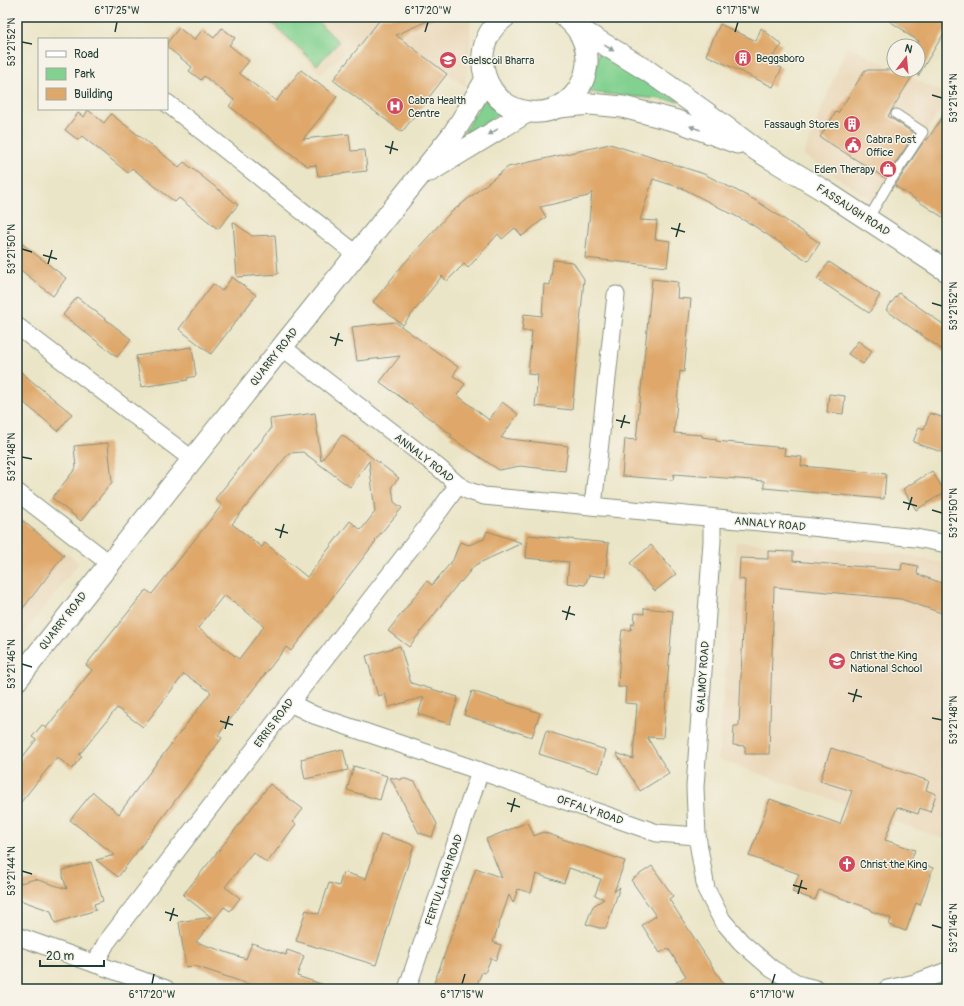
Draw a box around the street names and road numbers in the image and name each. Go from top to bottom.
street label: FASSAUGH ROAD [814,181,892,239]
street label: QUARRY ROAD [247,325,301,389]
street label: ANNALY ROAD [392,431,456,485]
street label: ANNALY ROAD [734,514,806,534]
street label: QUARRY ROAD [36,589,90,653]
street label: GALMOY ROAD [694,641,712,713]
street label: ERRIS ROAD [251,696,297,750]
street label: OFFALY ROAD [555,792,625,828]
street label: FERTULLAGH ROAD [422,833,466,927]

